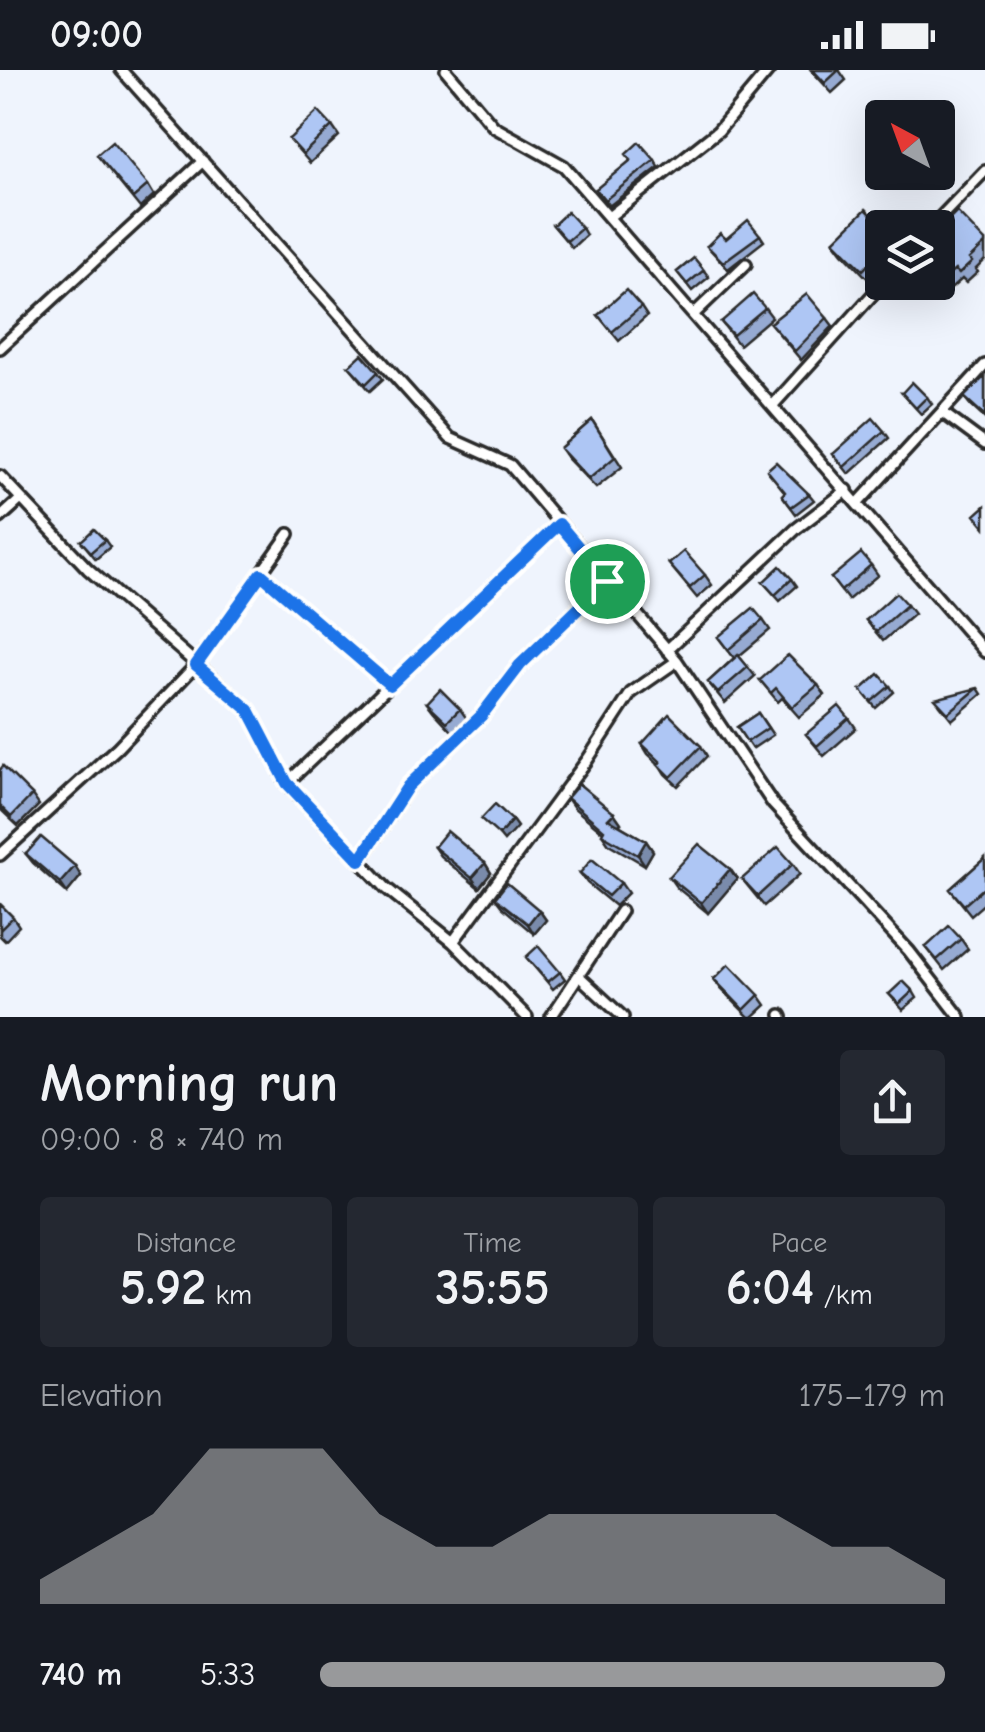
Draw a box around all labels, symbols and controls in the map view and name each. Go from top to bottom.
text: 09:00 [50,13,143,57]
north arrow [865,100,955,190]
map controls [865,100,955,300]
button: layers [865,210,955,300]
pin [565,539,650,624]
icon: arrive [580,554,635,609]
button: share [840,1050,945,1155]
text: Morning run [40,1051,338,1115]
text: 09:00 · 8 × 740 m [40,1121,283,1158]
text: Distance [136,1227,236,1259]
text: Time [463,1227,522,1259]
text: Pace [771,1227,827,1259]
text: 5.92 [119,1259,206,1317]
text: 35:55 [435,1259,550,1317]
text: 6:04 [726,1259,814,1317]
text: km [206,1279,252,1311]
text: /km [814,1279,873,1311]
text: Elevation [40,1377,163,1414]
text: 175–179 m [799,1377,945,1414]
text: 740 m [40,1656,122,1693]
text: 5:33 [200,1656,256,1693]

